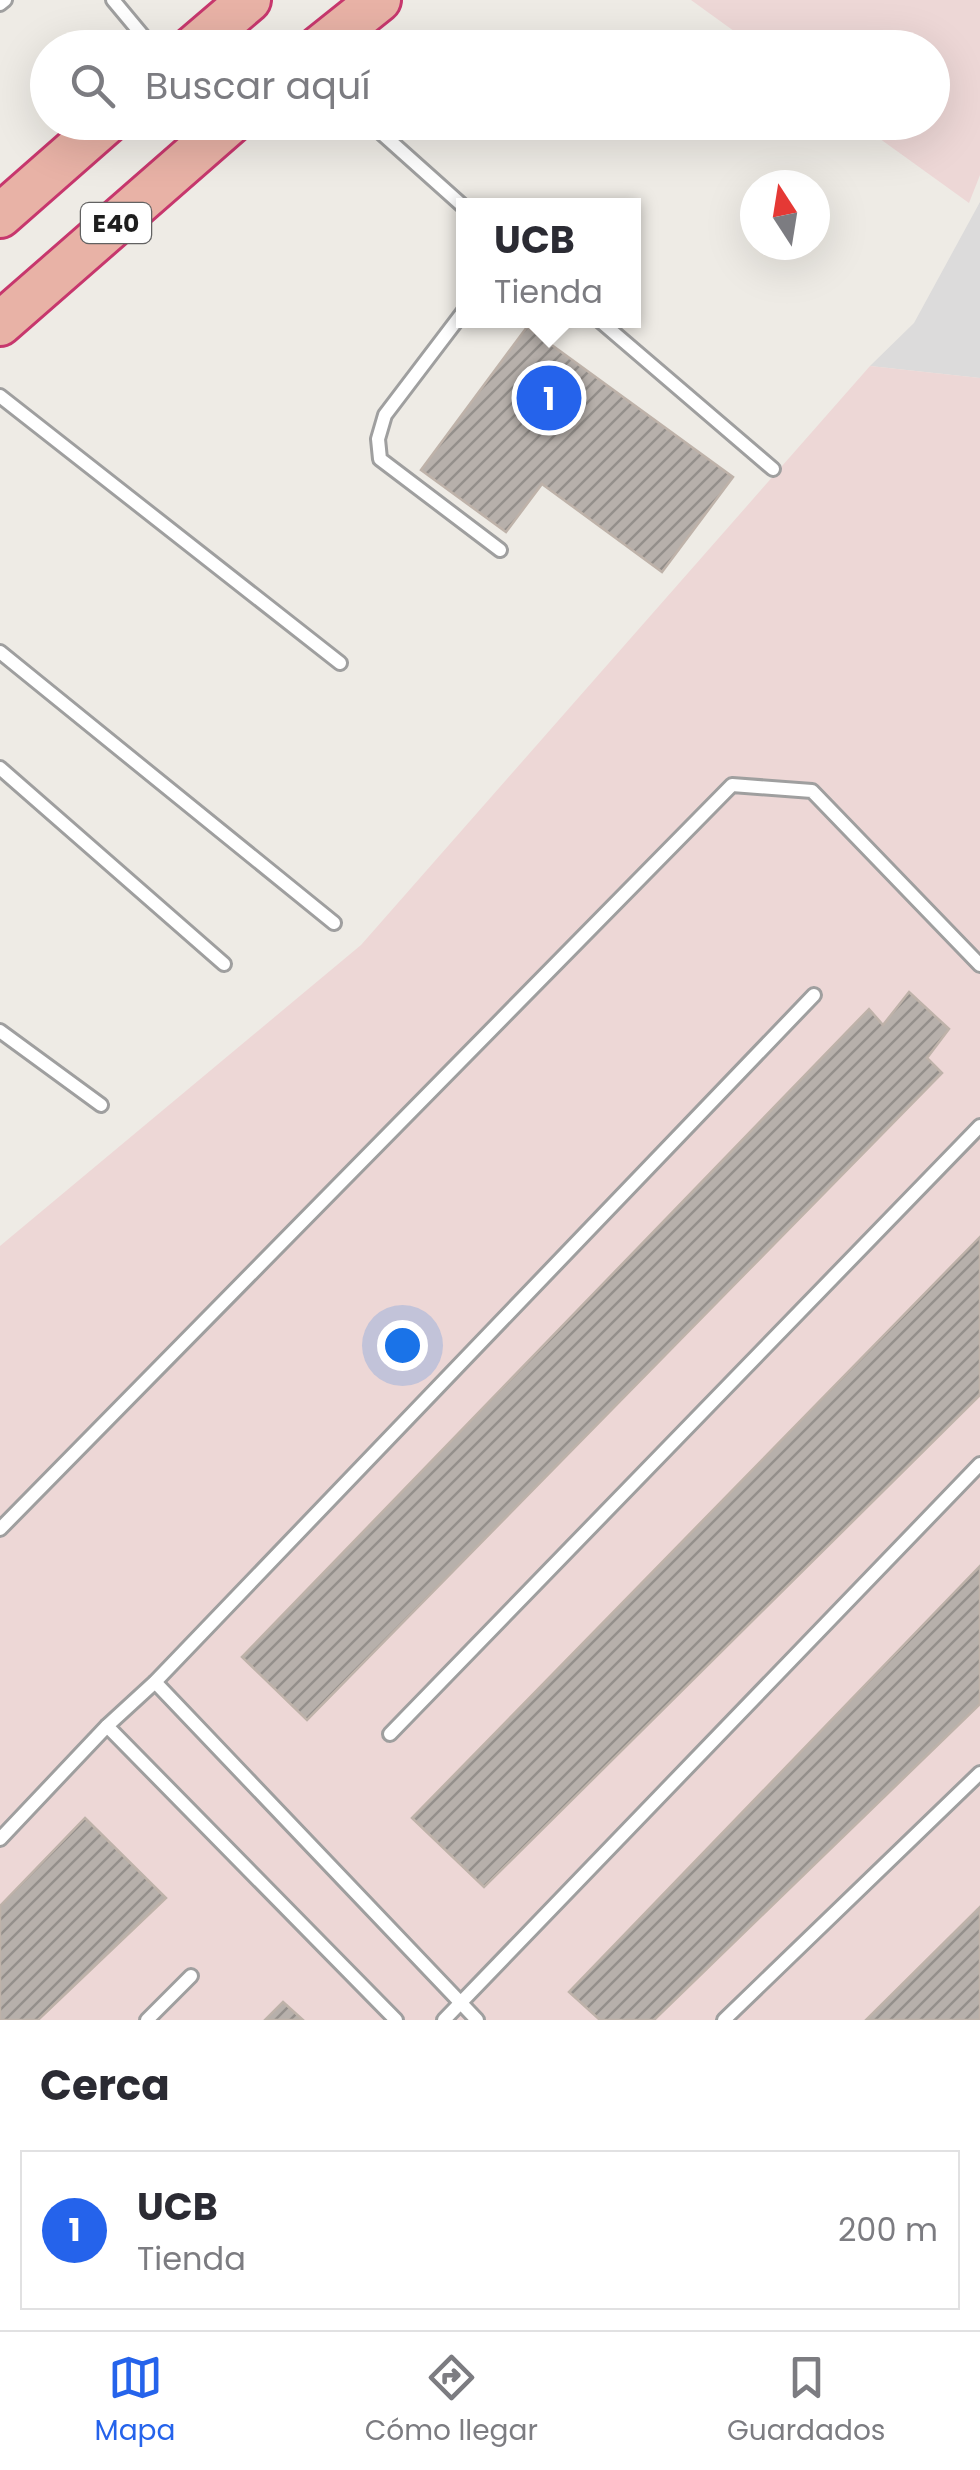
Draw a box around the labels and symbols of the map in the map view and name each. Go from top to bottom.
north arrow [740,170,830,260]
road number: E40 [81,203,151,243]
pin: 1 [516,360,582,436]
your location [377,1320,428,1371]

